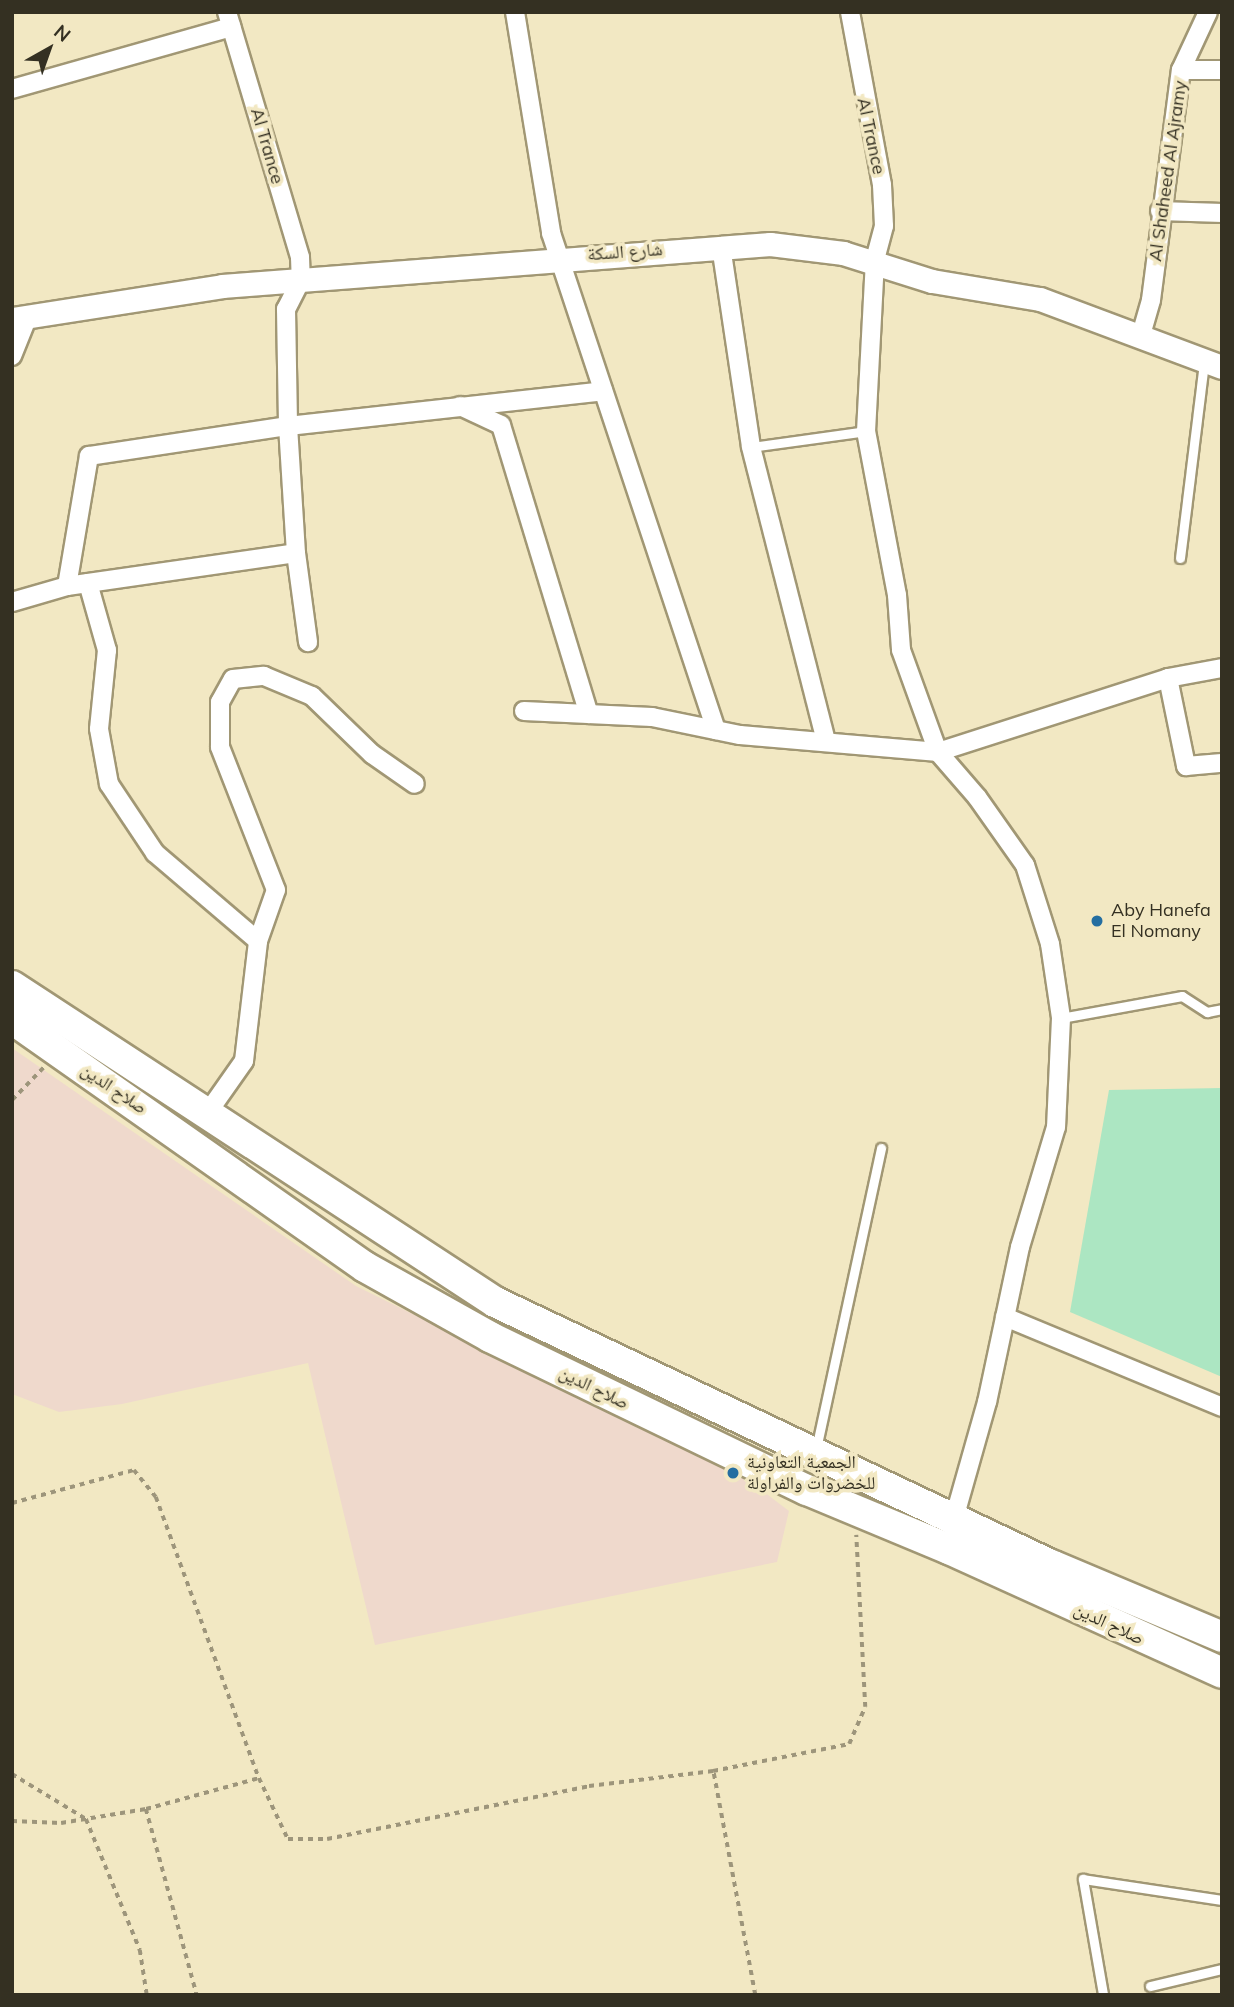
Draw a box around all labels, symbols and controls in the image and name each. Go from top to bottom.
north arrow [14,14,84,84]
text: N [49,19,76,47]
street label: Al Shaheed Al Ajramy [1145,79,1191,263]
street label: Al Trance [852,96,890,176]
street label: Al Trance [246,106,288,186]
street label: شارع السكة [587,239,663,265]
place label: Aby Hanefa El Nomany [1111,900,1211,942]
marker: Aby Hanefa El Nomany [1089,913,1105,929]
street label: صلاح الدين [77,1059,151,1119]
street label: صلاح الدين [556,1362,632,1414]
place label: الجمعية التعاونية للخضروات والفراولة [747,1452,875,1494]
marker: الجمعية التعاونية للخضروات والفراولة [725,1465,741,1481]
street label: صلاح الدين [1071,1598,1147,1650]

